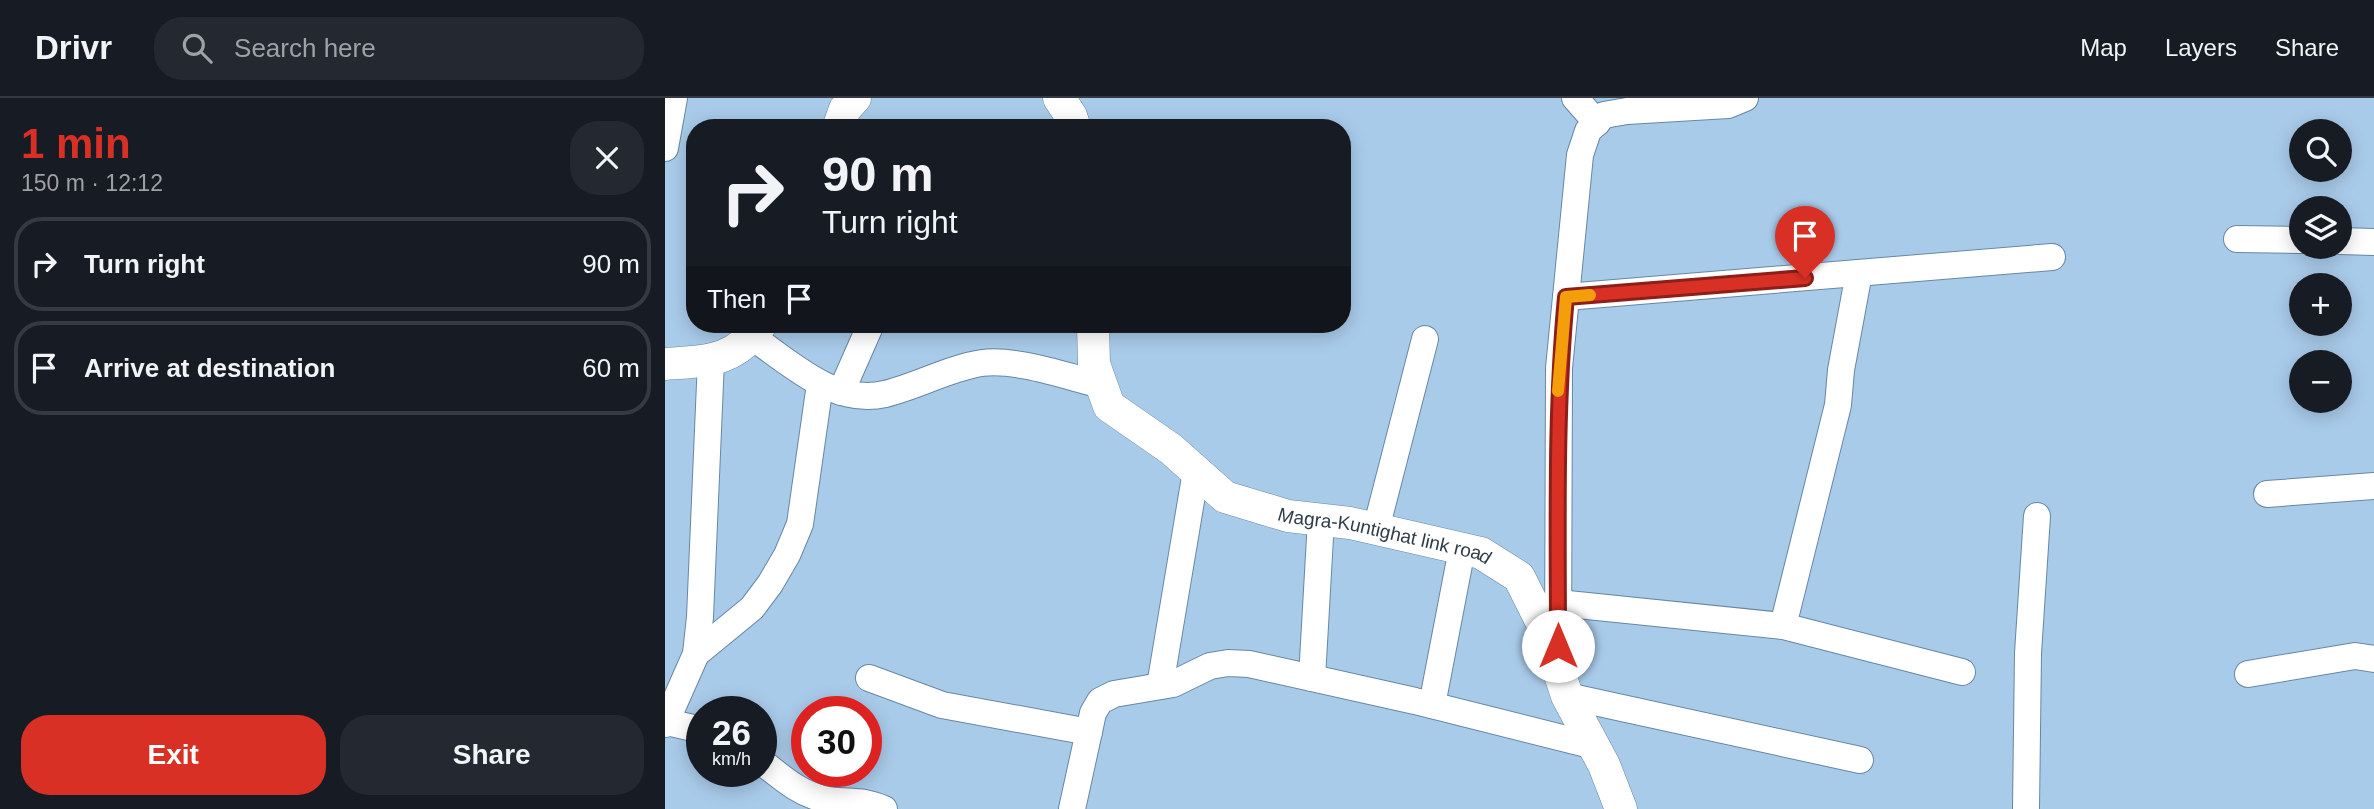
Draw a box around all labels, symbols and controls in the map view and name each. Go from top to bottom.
search box [154,17,644,80]
text: Drivr [35,29,112,66]
icon: search [178,29,216,67]
text: Search here [234,33,376,63]
text: Map [2080,34,2127,61]
text: Layers [2165,34,2237,61]
text: Share [2275,34,2339,61]
map controls [2289,119,2352,413]
button: search [2289,119,2352,182]
text: 1 min [21,120,131,167]
button: close [570,121,644,195]
icon: right [707,147,798,238]
text: 90 m [822,147,934,201]
text: 150 m · 12:12 [21,170,163,196]
button: layers [2289,196,2352,259]
text: Turn right [822,204,958,240]
pin [1775,206,1835,278]
icon: arrive [1786,217,1824,255]
icon: right [25,245,63,283]
text: Turn right [84,249,205,279]
text: 90 m [582,249,640,279]
button: + [2289,273,2352,336]
icon: arrive [780,280,818,318]
text: Then [707,284,766,314]
icon: arrive [25,349,63,387]
button: − [2289,350,2352,413]
text: Arrive at destination [84,353,335,383]
text: 60 m [582,353,640,383]
street label: Magra-Kuntighat link road [1275,504,1496,568]
position arrow [1521,609,1595,683]
speed limit sign: 30 [791,696,882,787]
text: 26 [712,713,751,752]
button: Exit [21,715,326,795]
button: Share [340,715,644,795]
text: km/h [712,749,751,769]

